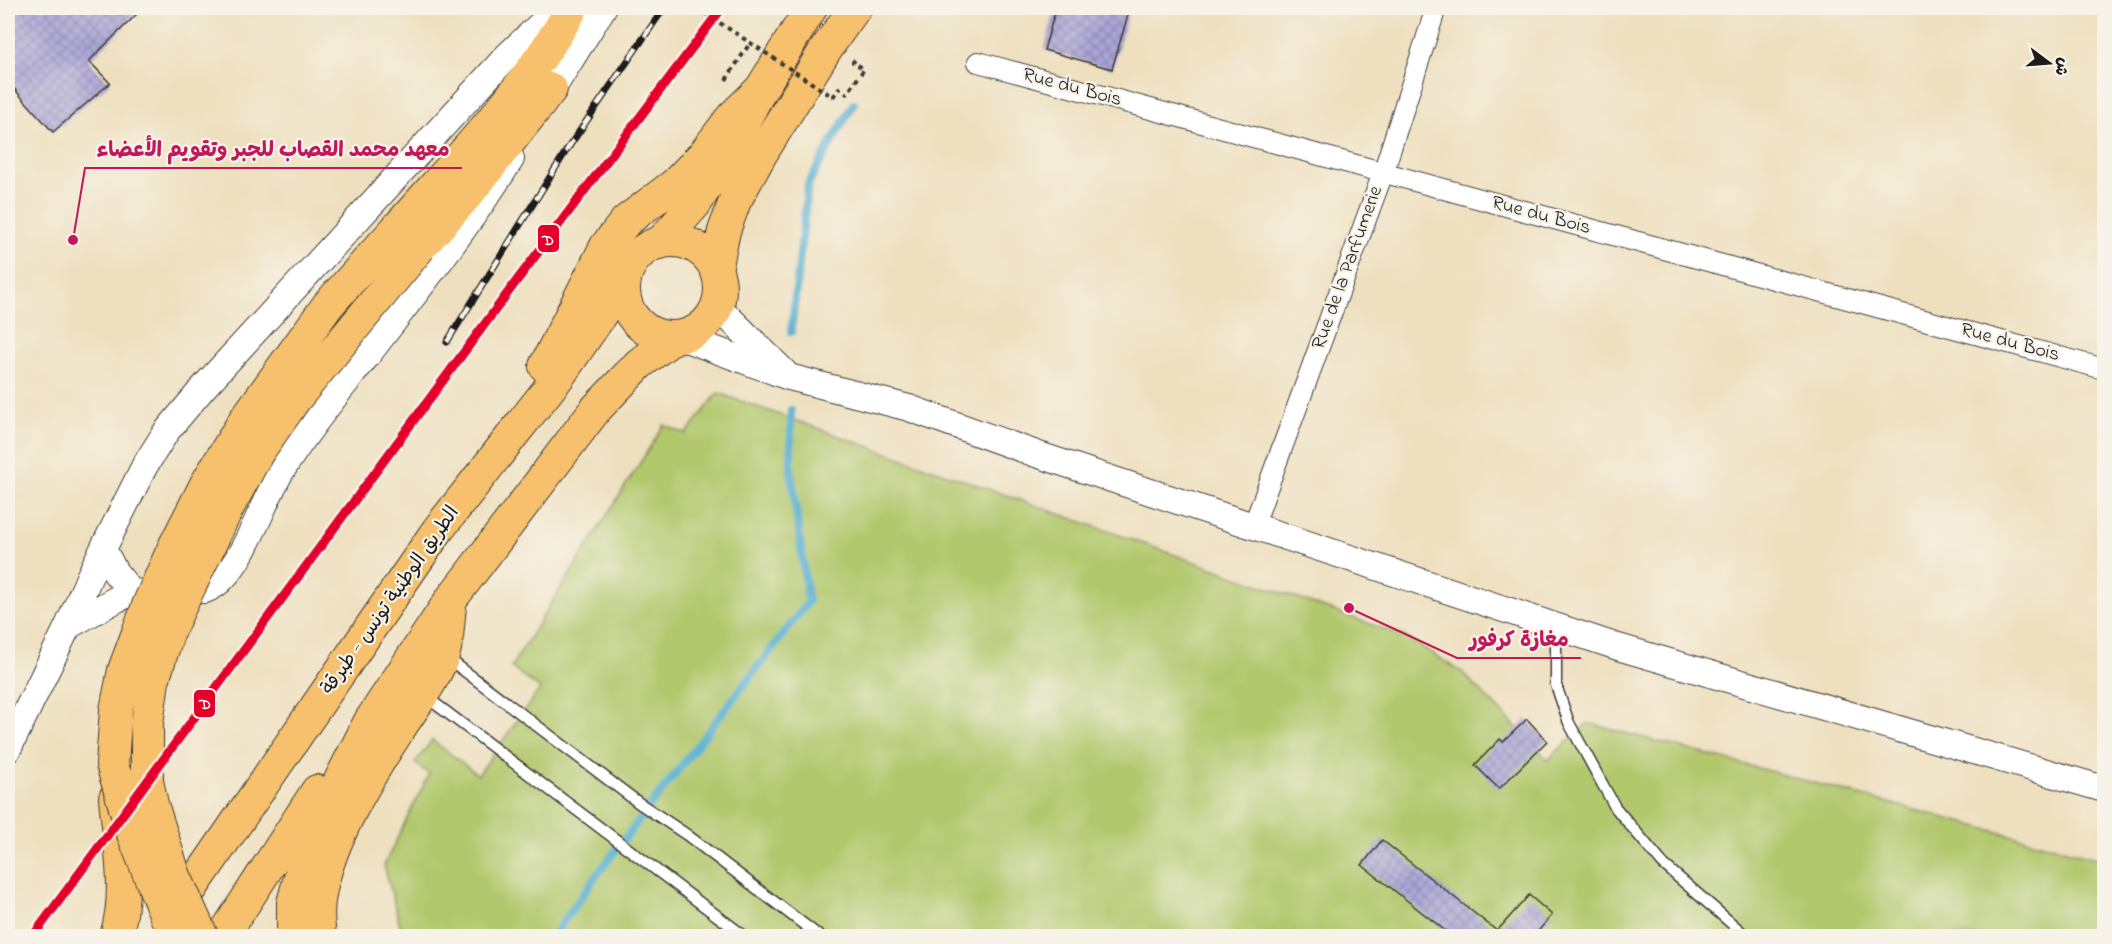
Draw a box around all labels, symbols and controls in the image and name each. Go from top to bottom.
north arrow [2019,33,2079,93]
text: ش [2048,55,2075,78]
street label: Rue du Bois [1019,61,1125,115]
callout: معهد محمد القصاب للجبر وتقويم الأعضاء [85,129,462,168]
text: معهد محمد القصاب للجبر وتقويم الأعضاء [96,135,450,166]
street label: Rue de la Parfumerie [1305,182,1391,354]
street label: Rue du Bois [1488,189,1594,243]
line badge: D [537,224,560,253]
text: D [541,229,554,253]
street label: Rue du Bois [1957,316,2063,370]
street label: الطريق الوطنية تونس - طبرقة [315,501,467,701]
callout: مغازة كرفور [1457,619,1581,658]
text: مغازة كرفور [1467,626,1569,656]
line badge: D [193,689,216,718]
text: D [198,693,211,717]

